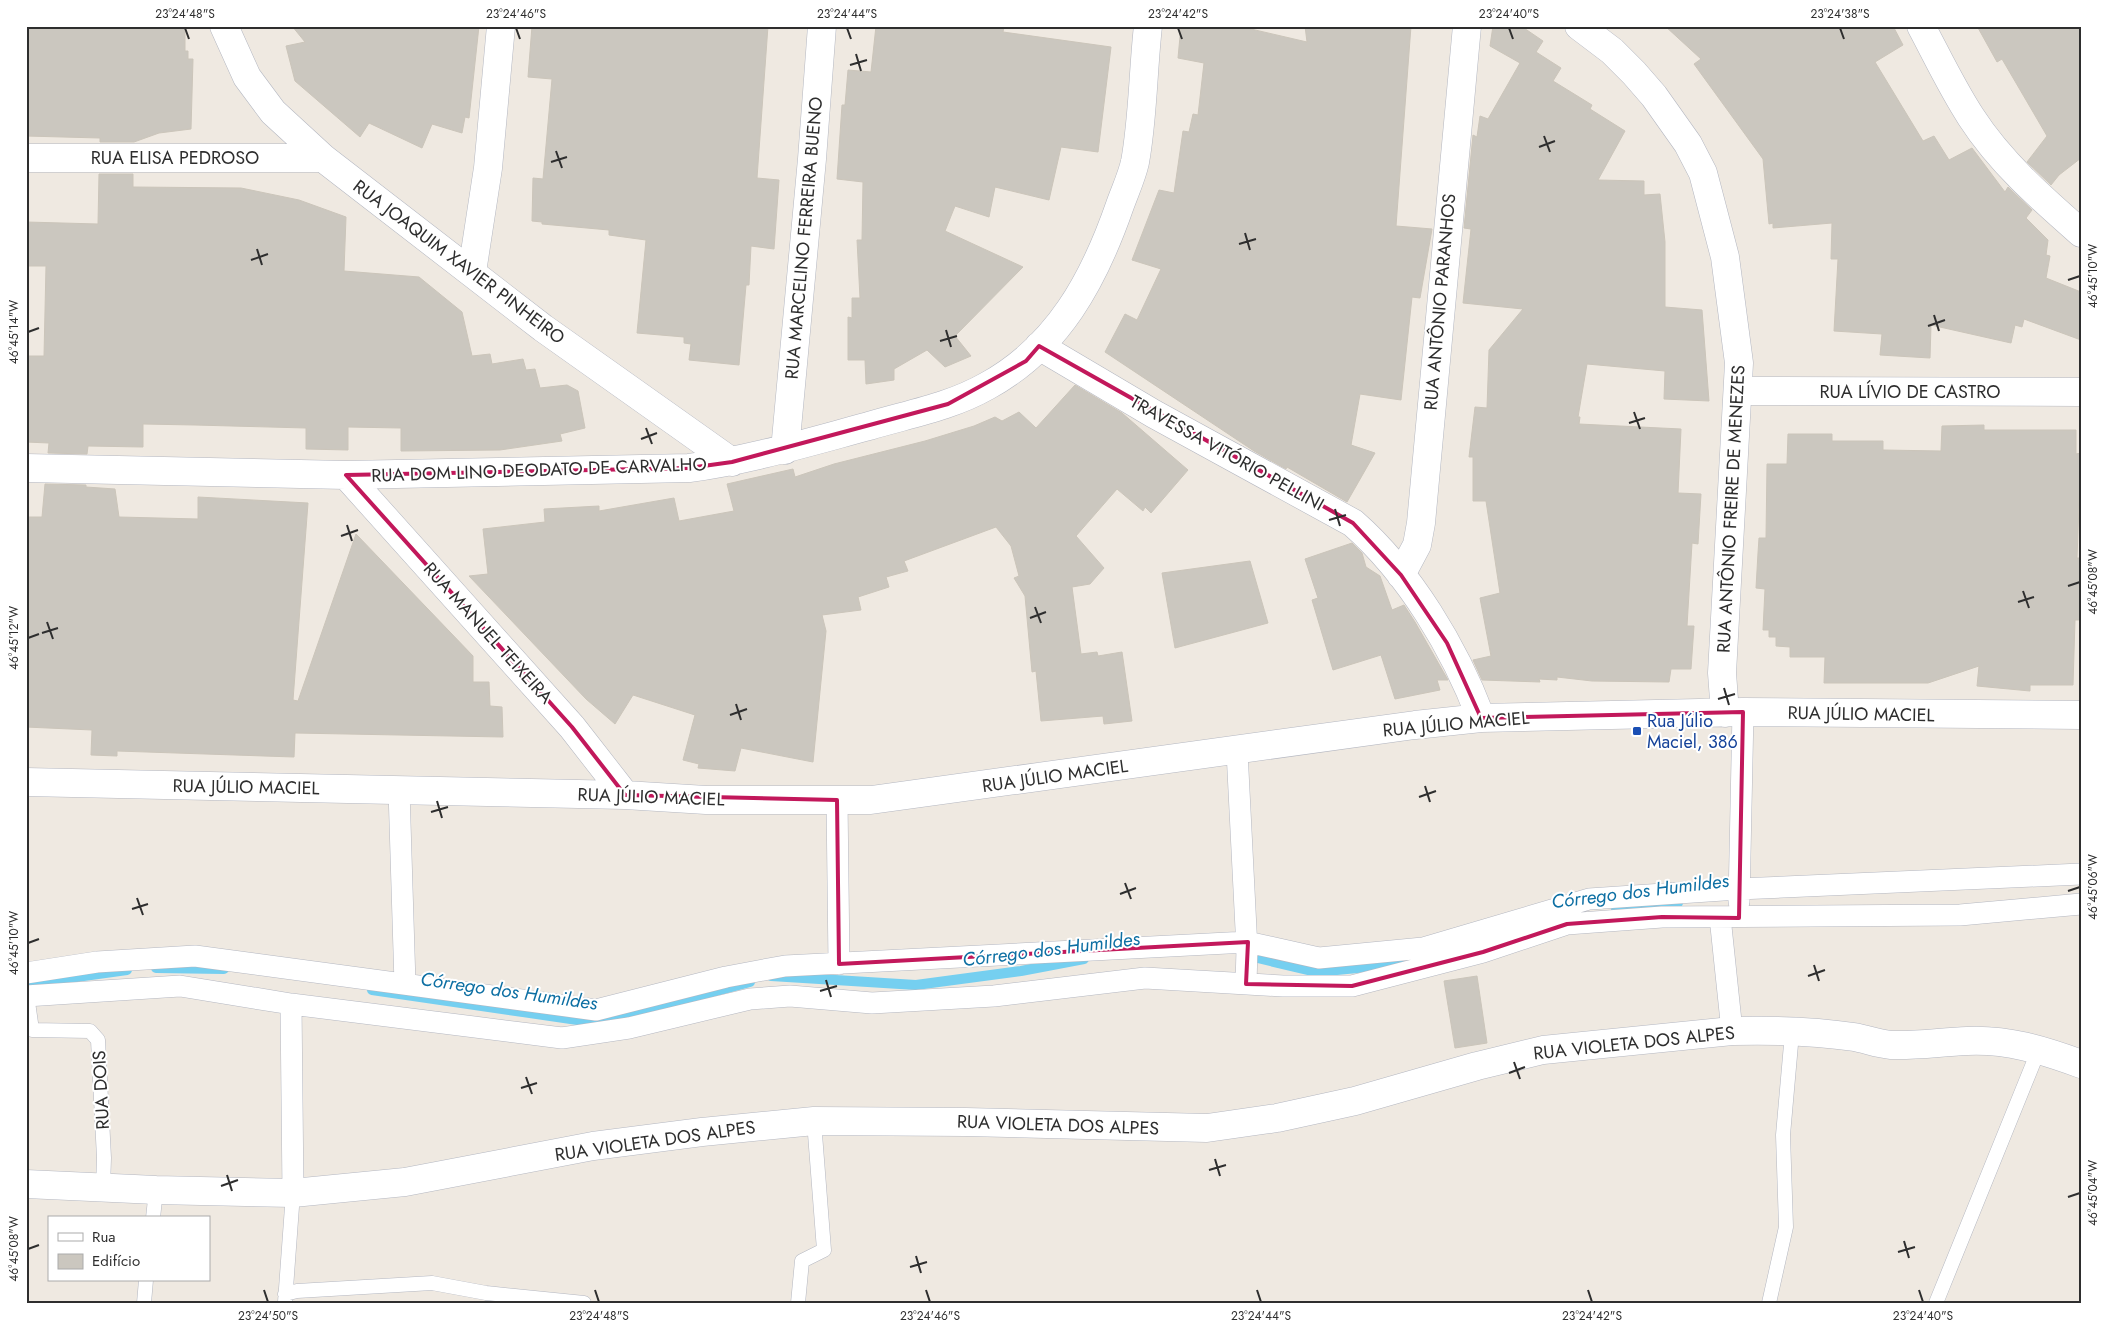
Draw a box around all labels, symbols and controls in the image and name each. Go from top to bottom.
text: 23°24'48"S [155,5,215,23]
text: 23°24'46"S [486,5,546,23]
text: 23°24'44"S [817,5,877,23]
text: 23°24'42"S [1148,5,1208,23]
text: 23°24'40"S [1479,5,1540,23]
text: 23°24'38"S [1810,5,1870,23]
street label: RUA MARCELINO FERREIRA BUENO [779,96,829,380]
street label: RUA ELISA PEDROSO [91,145,259,171]
street label: RUA JOAQUIM XAVIER PINHEIRO [348,174,570,350]
street label: RUA ANTÔNIO PARANHOS [1418,192,1462,411]
text: 46°45'10"W [2084,244,2102,308]
text: 46°45'14"W [5,300,23,364]
street label: RUA ANTÔNIO FREIRE DE MENEZES [1710,364,1752,654]
street label: RUA LÍVIO DE CASTRO [1819,379,2001,405]
street label: TRAVESSA VITÓRIO PELLINI [1125,389,1329,517]
street label: RUA DOM LINO DEODATO DE CARVALHO [371,451,707,489]
text: 46°45'08"W [2084,549,2102,615]
street label: RUA MANUEL TEIXEIRA [417,556,559,710]
text: 46°45'12"W [5,606,23,670]
street label: RUA JÚLIO MACIEL [1787,700,1935,728]
street label: RUA JÚLIO MACIEL [1382,705,1530,743]
place label: Rua Júlio Maciel, 386 [1647,708,1738,755]
marker: Rua Júlio Maciel, 386 [1631,725,1643,737]
street label: RUA JÚLIO MACIEL [980,753,1130,799]
street label: RUA JÚLIO MACIEL [172,773,320,801]
street label: RUA JÚLIO MACIEL [577,781,725,813]
text: 46°45'06"W [2084,854,2102,920]
water label: Córrego dos Humildes [1550,867,1731,915]
text: 46°45'10"W [5,911,23,975]
water label: Córrego dos Humildes [961,925,1142,973]
water label: Córrego dos Humildes [419,965,600,1017]
street label: RUA VIOLETA DOS ALPES [1532,1019,1736,1067]
street label: RUA DOIS [86,1050,116,1130]
street label: RUA VIOLETA DOS ALPES [956,1108,1160,1142]
street label: RUA VIOLETA DOS ALPES [553,1114,757,1168]
text: 46°45'04"W [2084,1160,2102,1226]
text: 46°45'08"W [5,1216,23,1282]
legend [48,1216,210,1282]
text: Rua [92,1226,116,1248]
text: Edifício [92,1250,140,1272]
text: 23°24'50"S [238,1307,298,1325]
text: 23°24'48"S [569,1307,629,1325]
text: 23°24'46"S [900,1307,960,1325]
text: 23°24'44"S [1231,1307,1291,1325]
text: 23°24'42"S [1562,1307,1622,1325]
text: 23°24'40"S [1893,1307,1954,1325]

